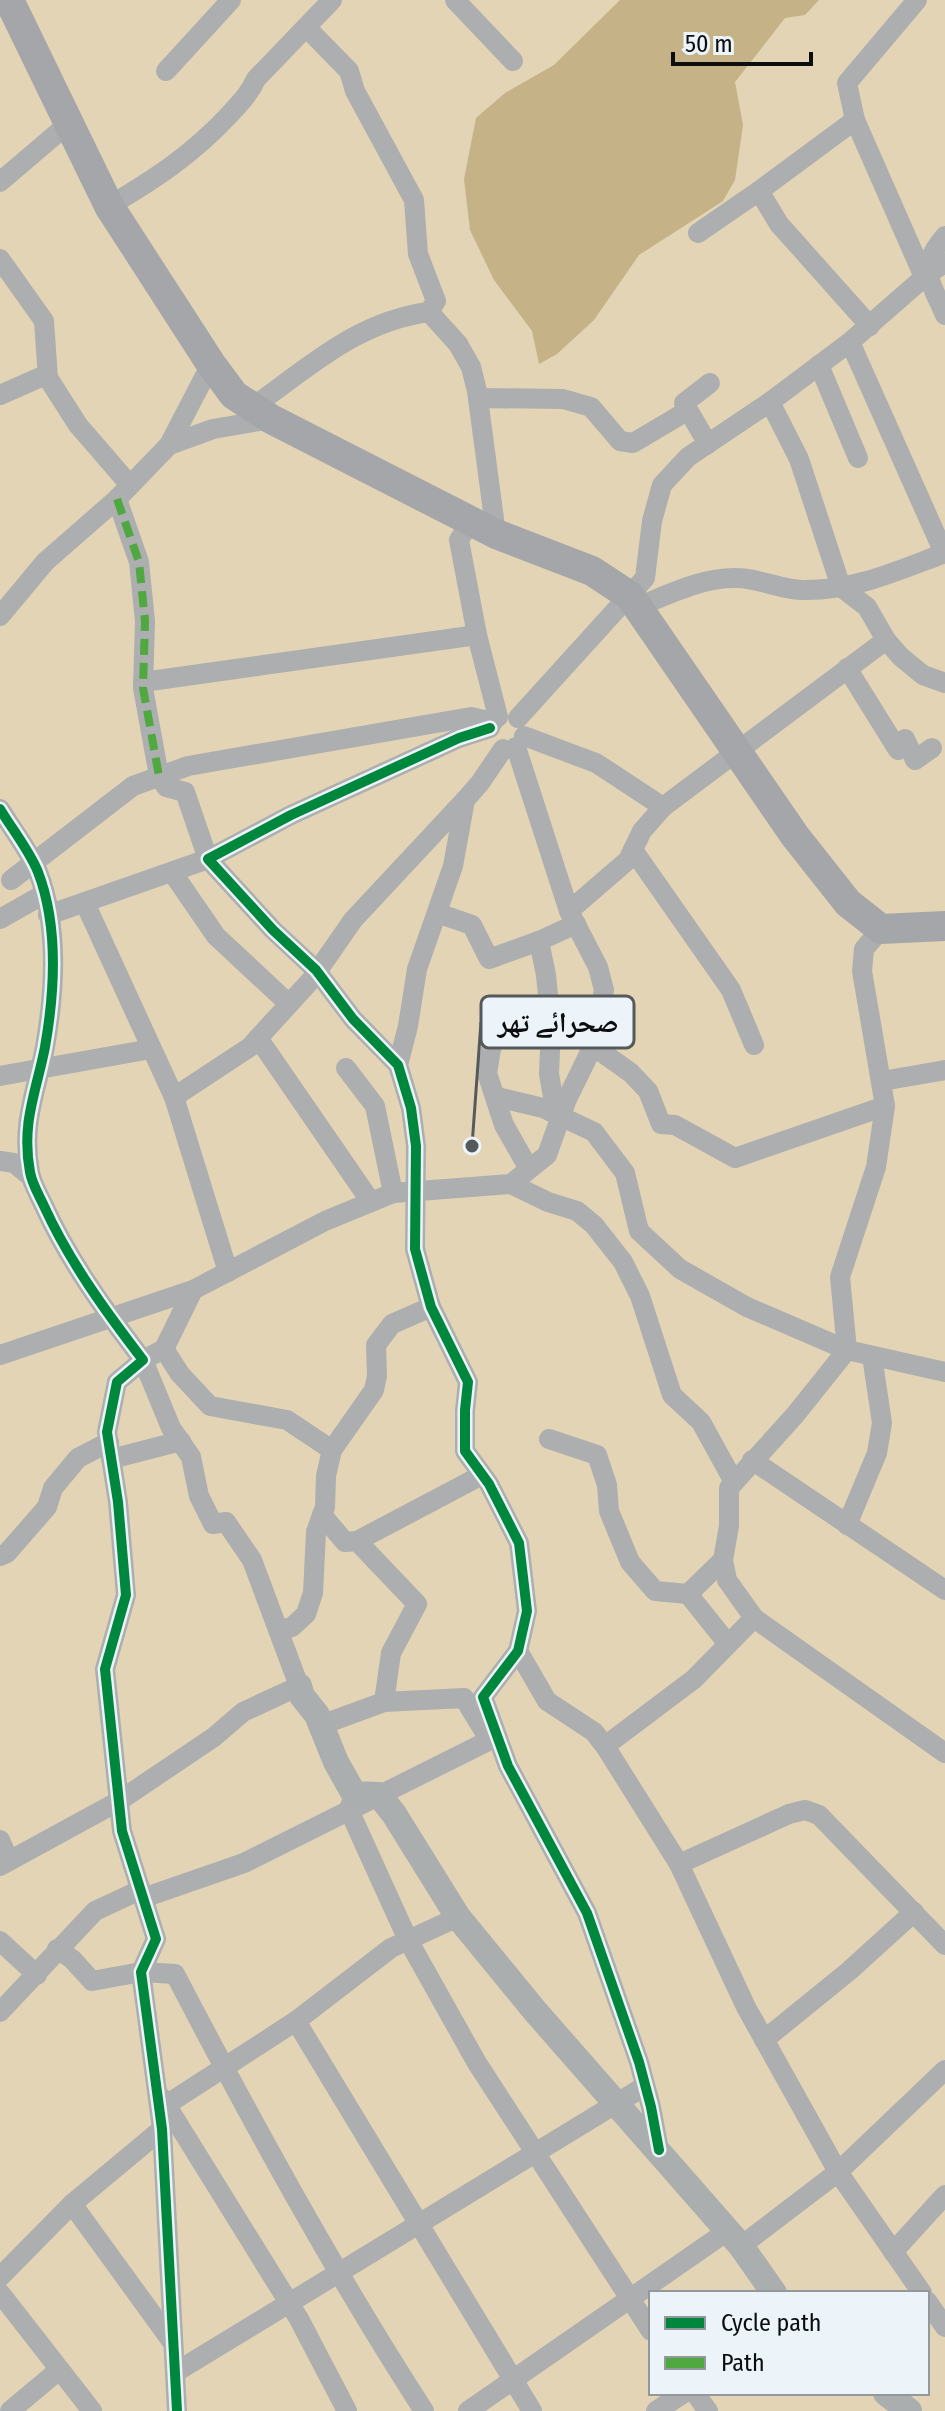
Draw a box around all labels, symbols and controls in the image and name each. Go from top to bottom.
scale bar [673,16,811,66]
text: 50 m [685,30,733,58]
callout: صحرائے تھر [481,996,634,1048]
text: صحرائے تھر [497,1006,618,1039]
legend [649,2291,929,2395]
text: Cycle path [721,2309,821,2337]
text: Path [721,2349,765,2377]

